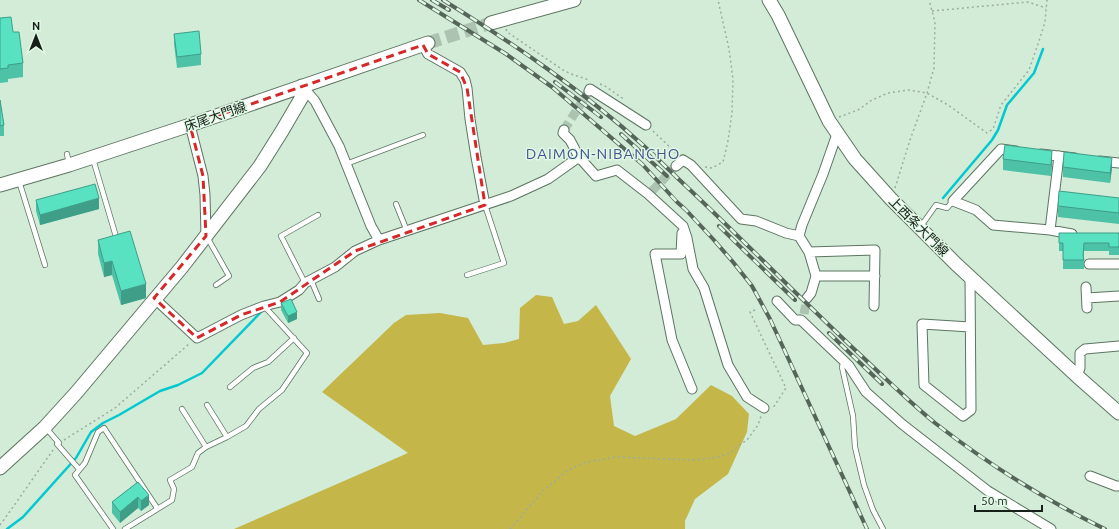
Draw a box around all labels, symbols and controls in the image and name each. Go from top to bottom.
north arrow [16,16,56,56]
text: N [32,20,40,32]
street label: 床尾大門線 [182,99,248,133]
district label: DAIMON-NIBANCHO [526,145,680,162]
street label: 上西条大門線 [886,193,952,259]
scale bar [975,487,1042,513]
text: 50 m [981,494,1008,507]

